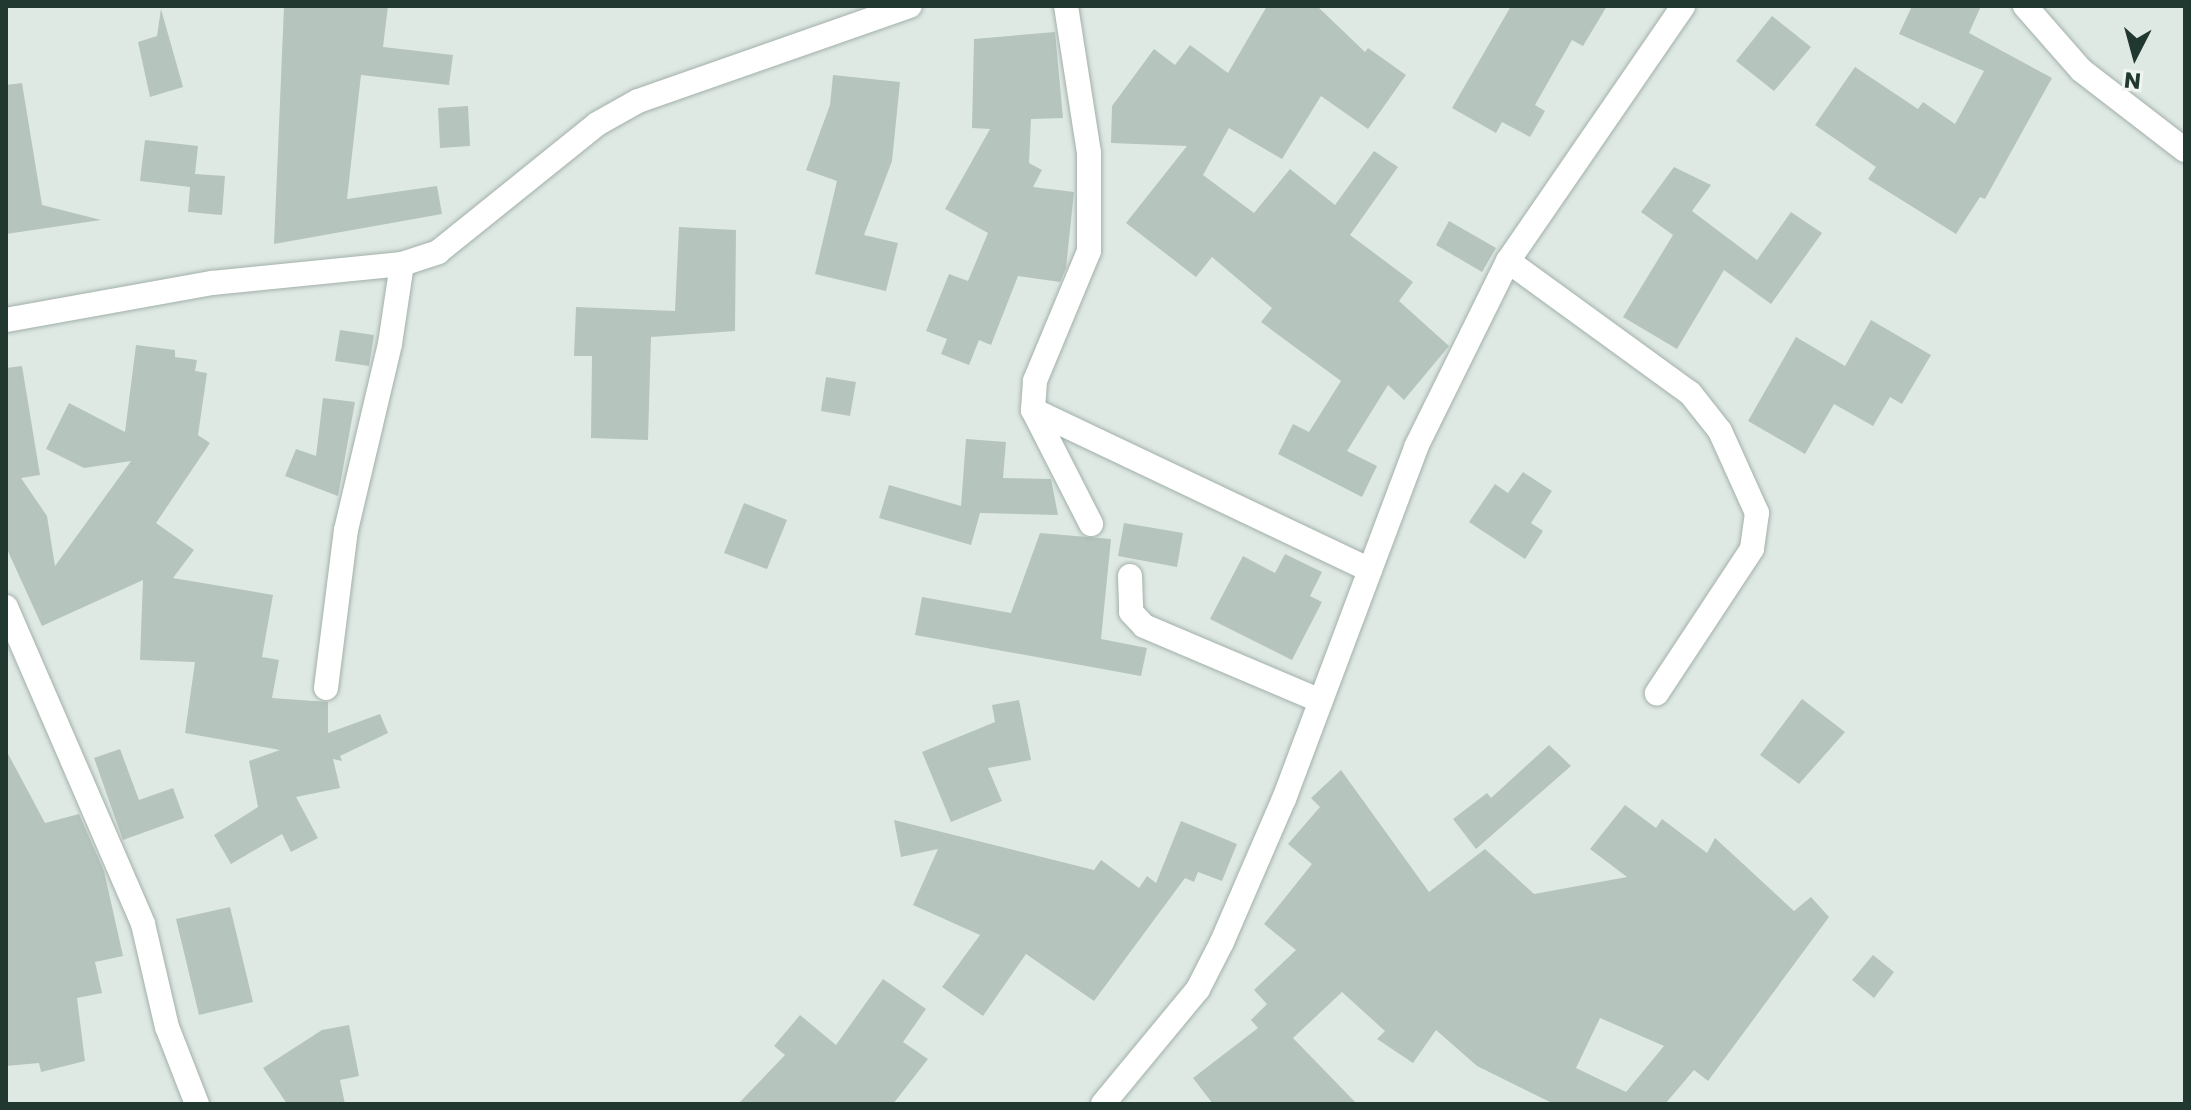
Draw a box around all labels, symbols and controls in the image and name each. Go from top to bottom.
north arrow [2095,16,2175,96]
text: N [2123,64,2142,97]

